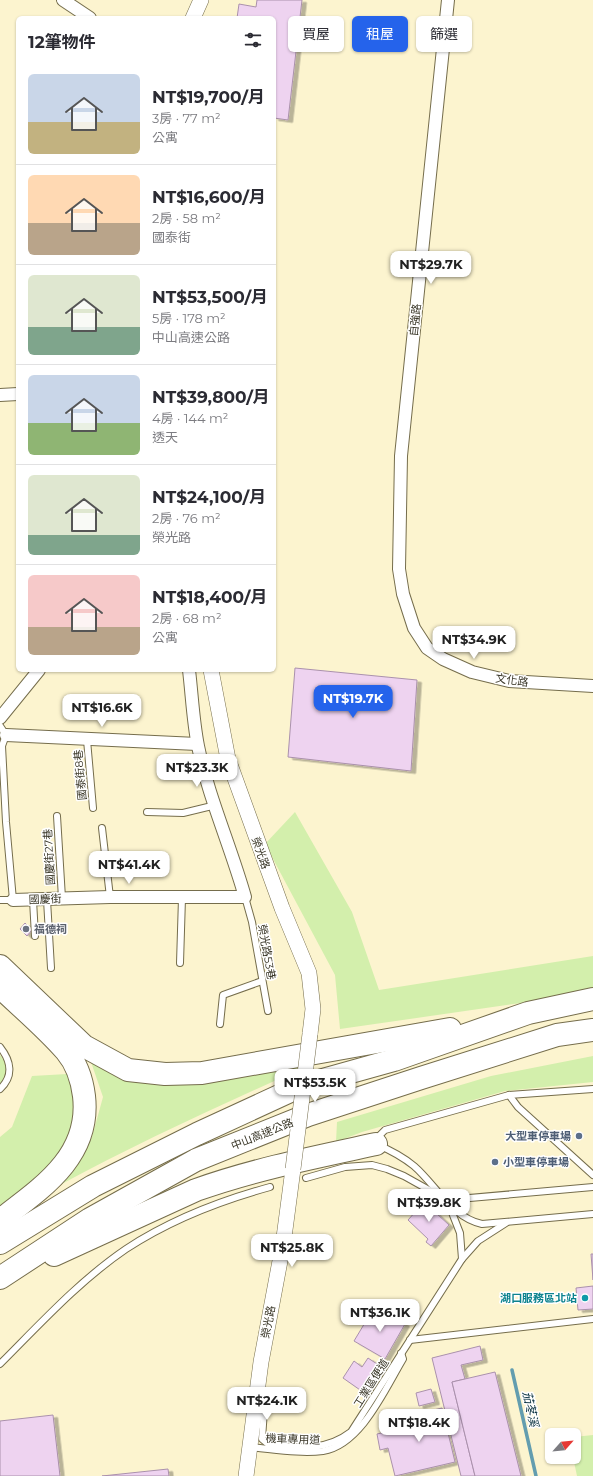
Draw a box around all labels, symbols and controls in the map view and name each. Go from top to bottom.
chip: 買屋 [288,16,344,52]
chip: 租屋 [352,16,408,52]
chip: 篩選 [416,16,472,52]
icon: filters [242,29,264,51]
text: 12筆物件 [28,32,96,52]
text: NT$19,700/月 [152,87,265,107]
icon: home [60,90,108,138]
text: 3房 · 77 m² [152,110,221,126]
text: 公寓 [152,129,178,145]
text: NT$16,600/月 [152,187,266,207]
icon: home [60,191,108,239]
text: 2房 · 58 m² [152,210,221,226]
text: 國泰街 [152,229,191,245]
pin: NT$29.7K [390,251,472,285]
text: NT$29.7K [399,256,463,272]
text: NT$53,500/月 [152,287,268,307]
icon: home [60,291,108,339]
street label: 自強路 [406,303,424,337]
text: 5房 · 178 m² [152,310,226,326]
text: 中山高速公路 [152,329,230,345]
text: NT$39,800/月 [152,387,270,407]
icon: home [60,391,108,439]
text: 4房 · 144 m² [152,410,228,426]
text: 透天 [152,429,178,445]
text: NT$24,100/月 [152,487,266,507]
icon: home [60,491,108,539]
text: 2房 · 76 m² [152,510,221,526]
text: 榮光路 [152,529,191,545]
text: NT$18,400/月 [152,587,267,607]
icon: home [60,591,108,639]
text: 2房 · 68 m² [152,610,221,626]
pin: NT$34.9K [433,626,515,660]
text: 公寓 [152,629,178,645]
text: NT$34.9K [442,631,506,647]
street label: 文化路 [495,671,529,689]
pin: NT$19.7K [312,685,394,719]
text: NT$19.7K [323,690,383,706]
pin: NT$16.6K [61,694,143,728]
text: NT$16.6K [71,699,133,715]
street label: 國泰街8巷 [71,749,89,801]
pin: NT$23.3K [156,754,238,788]
text: NT$23.3K [166,759,229,775]
street label: 國慶街27巷 [41,828,57,886]
street label: 榮光路 [249,835,273,871]
pin: NT$41.4K [88,851,170,885]
text: NT$41.4K [98,856,160,872]
street label: 國慶街 [28,891,62,907]
place label: 福德祠 [34,922,67,936]
street label: 榮光路53巷 [255,923,279,981]
marker: 福德祠 [21,924,31,934]
pin: NT$53.5K [274,1069,356,1103]
text: NT$53.5K [284,1074,346,1090]
street label: 中山高速公路 [229,1115,295,1153]
place label: 大型車停車場 [505,1129,571,1143]
marker: 大型車停車場 [574,1131,584,1141]
place label: 小型車停車場 [503,1155,569,1169]
marker: 小型車停車場 [490,1157,500,1167]
pin: NT$39.8K [388,1189,470,1223]
text: NT$39.8K [397,1194,461,1210]
pin: NT$25.8K [251,1234,333,1268]
text: NT$25.8K [260,1239,324,1255]
place label: 湖口服務區北站 [500,1291,577,1305]
marker: 湖口服務區北站 [580,1293,590,1303]
pin: NT$36.1K [339,1299,421,1333]
street label: 榮光路 [258,1304,278,1340]
text: NT$36.1K [350,1304,410,1320]
street label: 工業區便道 [350,1356,392,1410]
pin: NT$24.1K [226,1387,308,1421]
water label: 茄苳溪 [520,1390,542,1430]
text: NT$24.1K [236,1392,298,1408]
pin: NT$18.4K [378,1409,460,1443]
text: NT$18.4K [388,1414,450,1430]
north arrow [545,1428,581,1464]
map controls [545,1428,581,1464]
street label: 機車專用道 [265,1431,321,1447]

